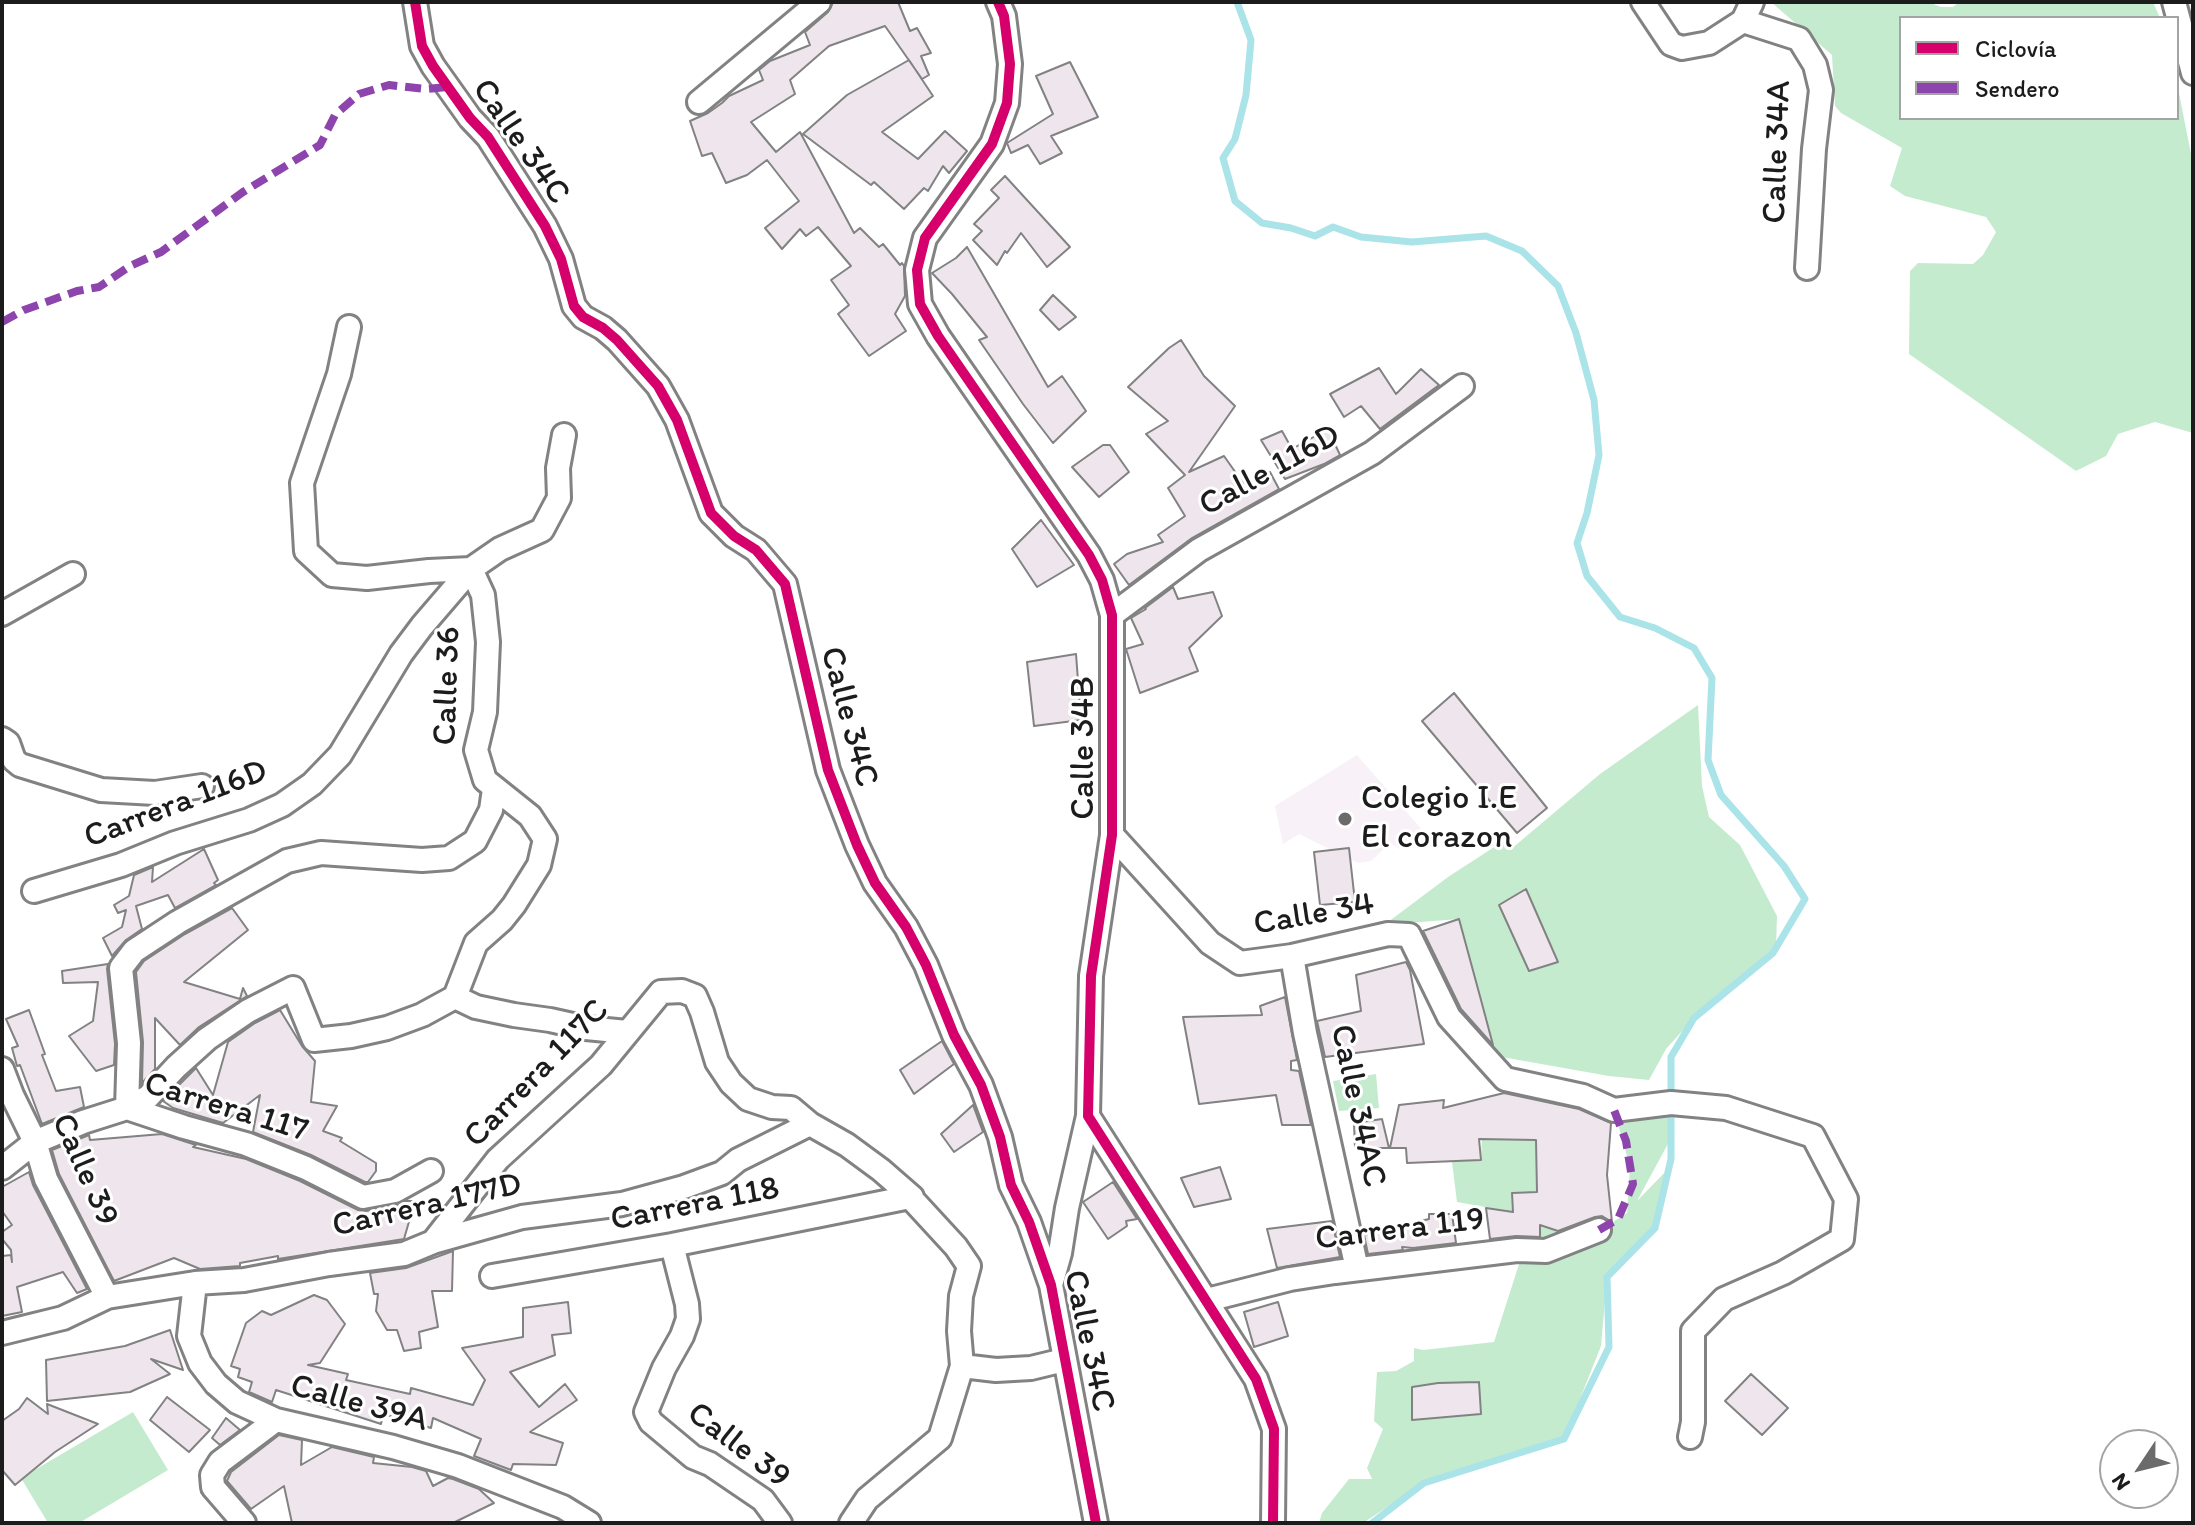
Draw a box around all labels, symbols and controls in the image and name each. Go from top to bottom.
legend [1899,16,2179,120]
text: Ciclovía [1975,34,2057,63]
street label: Calle 34C [462,72,578,212]
text: Sendero [1975,74,2059,103]
street label: Calle 34A [1755,80,1801,224]
street label: Calle 116D [1192,416,1348,526]
street label: Calle 36 [426,626,470,746]
street label: Calle 34C [810,642,886,792]
street label: Calle 34B [1064,676,1104,820]
street label: Carrera 116D [79,751,273,859]
place label: Colegio I.E El corazon [1361,779,1517,858]
marker: Colegio I.E El corazon [1336,810,1354,828]
street label: Calle 34 [1251,884,1377,946]
street label: Carrera 117C [456,991,618,1157]
street label: Calle 34AC [1320,1021,1394,1191]
street label: Carrera 117 [139,1064,313,1152]
street label: Calle 39 [41,1107,127,1233]
street label: Carrera 177D [328,1164,526,1248]
street label: Carrera 118 [607,1169,783,1241]
street label: Carrera 119 [1313,1199,1487,1261]
street label: Calle 34C [1053,1267,1123,1415]
street label: Calle 39A [286,1366,432,1442]
street label: Calle 39 [678,1394,798,1498]
north arrow [2099,1429,2179,1509]
text: N [2105,1468,2136,1496]

